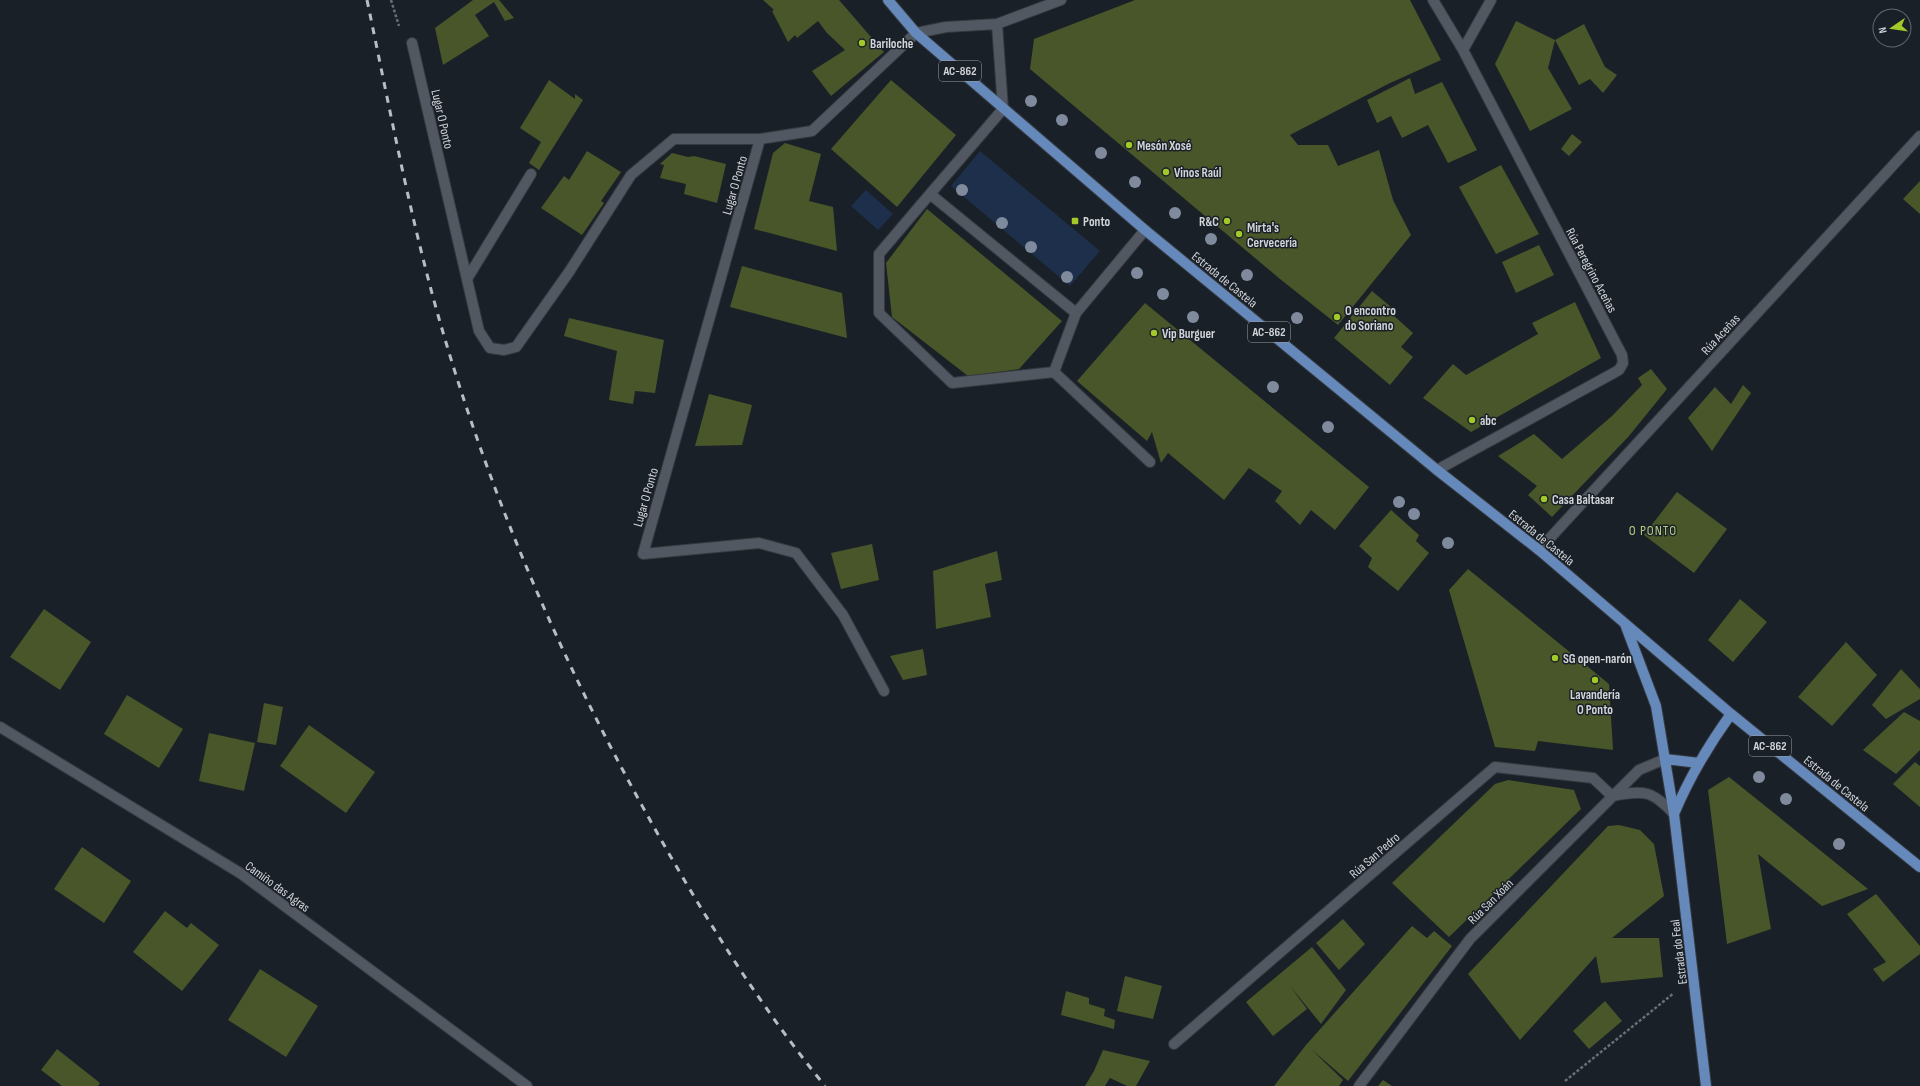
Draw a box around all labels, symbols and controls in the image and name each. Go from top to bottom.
north arrow [1872,8,1912,48]
text: N [1876,26,1890,34]
place label: Bariloche [870,36,914,52]
marker: Bariloche [857,38,867,48]
road number: AC-862 [939,61,981,81]
street label: Lugar O Ponto [427,88,457,150]
place label: Mesón Xosé [1137,138,1192,154]
marker: Mesón Xosé [1124,140,1134,150]
street label: Lugar O Ponto [719,154,751,216]
place label: Vinos Raúl [1174,165,1222,181]
marker: Vinos Raúl [1161,167,1171,177]
place label: Ponto [1083,214,1111,230]
place label: R&C [1199,214,1219,230]
marker: Ponto [1070,216,1080,226]
marker: R&C [1222,216,1232,226]
place label: Mirta's Cervecería [1247,220,1297,251]
street label: Rúa Peregrino Aceñas [1562,225,1620,316]
marker: Mirta's Cervecería [1234,229,1244,239]
street label: Estrada de Castela [1188,248,1260,311]
place label: O encontro do Soriano [1345,303,1396,334]
street label: Rúa Aceñas [1698,311,1744,358]
marker: O encontro do Soriano [1332,312,1342,322]
road number: AC-862 [1248,322,1290,342]
place label: Vip Burguer [1162,326,1215,342]
marker: Vip Burguer [1149,328,1159,338]
place label: abc [1480,413,1497,429]
marker: abc [1467,415,1477,425]
street label: Lugar O Ponto [630,466,662,528]
place label: Casa Baltasar [1552,492,1614,508]
marker: Casa Baltasar [1539,494,1549,504]
street label: Estrada de Castela [1505,506,1577,569]
district label: O PONTO [1629,522,1677,539]
place label: SG open-narón [1563,651,1632,667]
marker: SG open-narón [1550,653,1560,663]
marker: Lavandería O Ponto [1590,675,1600,685]
place label: Lavandería O Ponto [1570,687,1620,718]
road number: AC-862 [1749,736,1791,756]
street label: Estrada de Castela [1800,752,1872,815]
street label: Rúa San Pedro [1346,829,1403,882]
street label: Camiño das Agras [242,858,313,916]
street label: Rúa San Xoán [1465,876,1517,928]
street label: Estrada do Feal [1667,918,1691,985]

